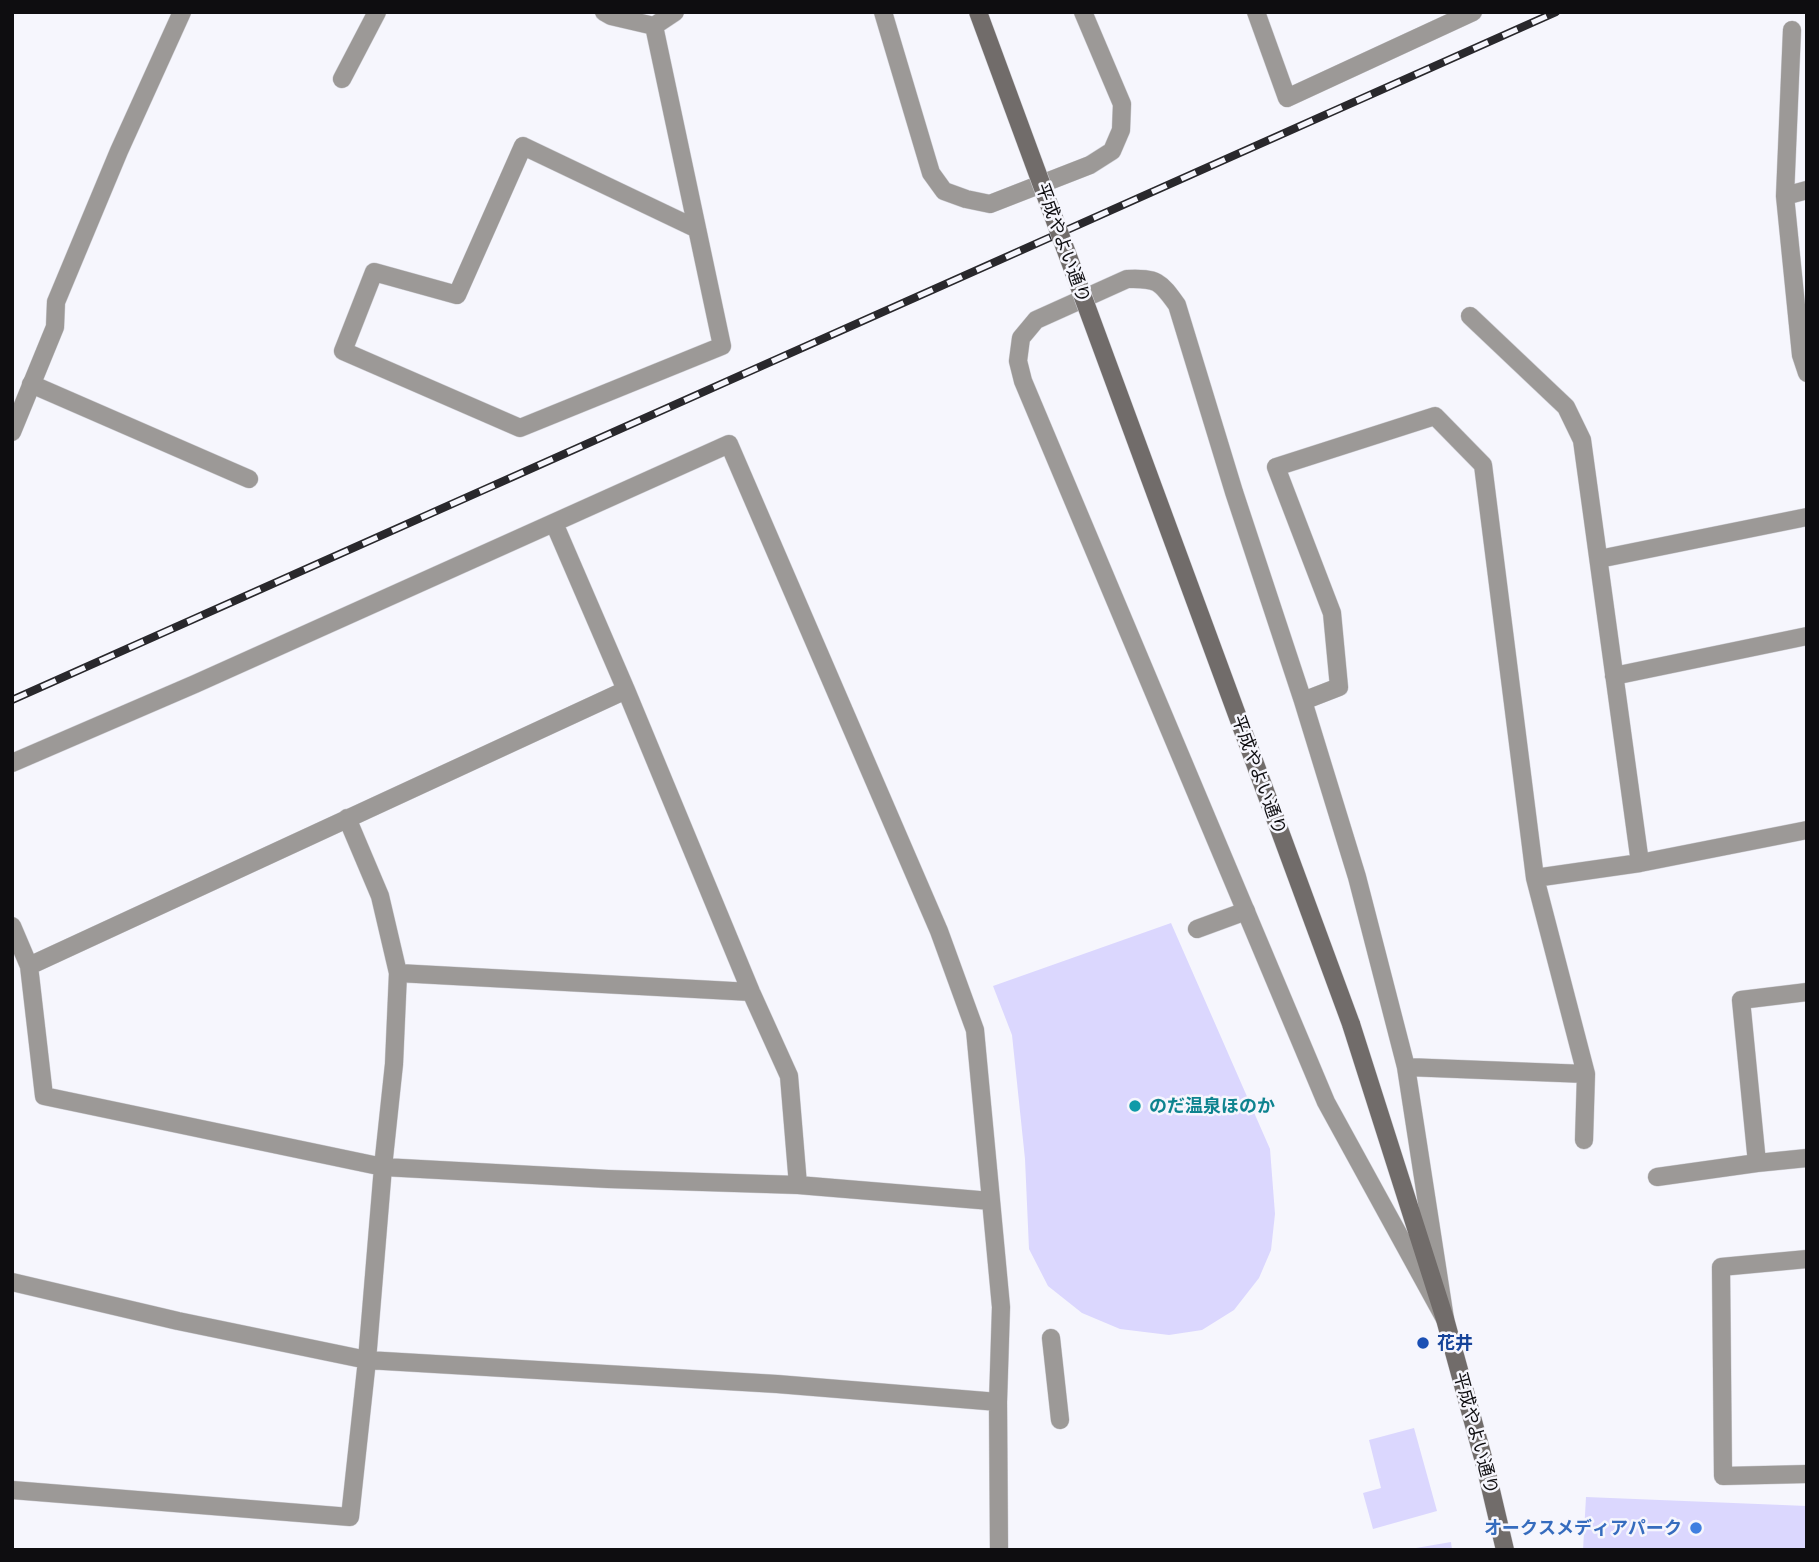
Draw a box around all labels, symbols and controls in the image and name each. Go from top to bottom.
street label: 平成やよい通り [1031,180,1095,306]
street label: 平成やよい通り [1227,712,1291,838]
place label: のだ温泉ほのか [1149,1095,1275,1117]
marker: のだ温泉ほのか [1127,1098,1143,1114]
place label: 花井 [1437,1332,1473,1354]
marker: 花井 [1415,1335,1431,1351]
street label: 平成やよい通り [1449,1369,1503,1497]
place label: オークスメディアパーク [1484,1517,1682,1539]
marker: オークスメディアパーク [1688,1520,1704,1536]

